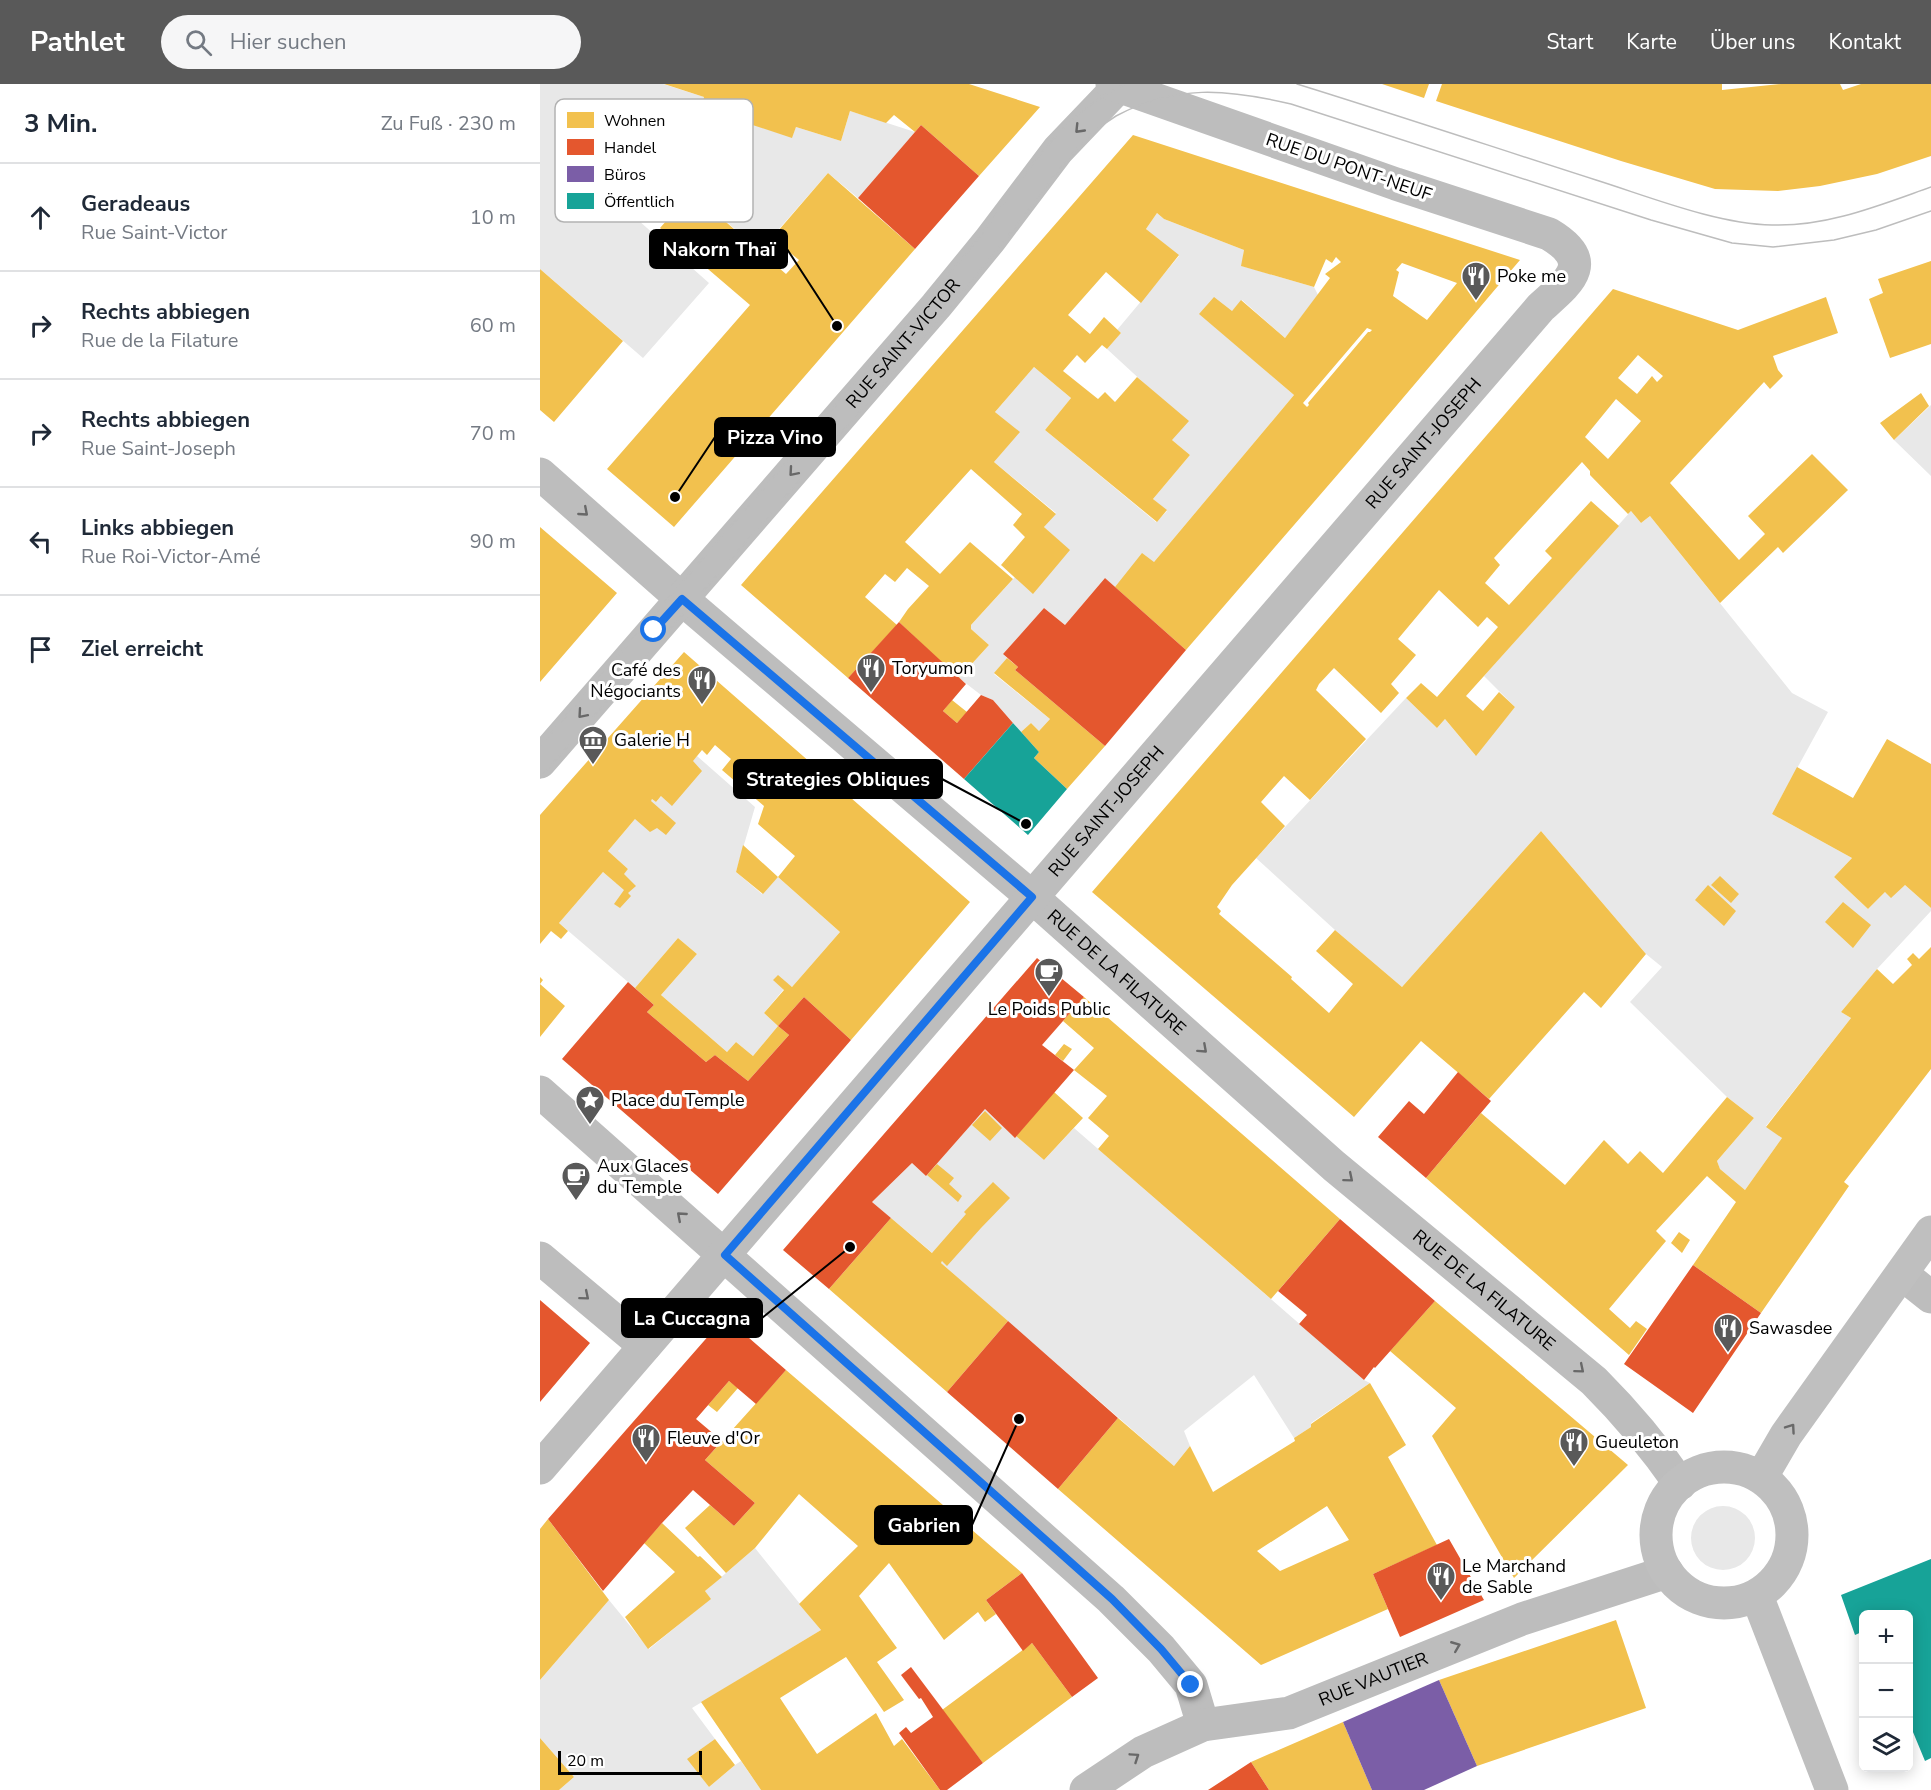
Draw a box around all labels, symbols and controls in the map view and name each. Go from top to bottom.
search box [161,15,581,69]
text: Pathlet [30,23,125,61]
icon: search [182,26,215,59]
text: Hier suchen [230,27,347,57]
text: Start [1546,28,1593,56]
text: Karte [1626,28,1677,56]
text: Über uns [1710,28,1795,56]
text: Kontakt [1828,28,1901,56]
legend [555,99,753,222]
text: 3 Min. [24,106,97,141]
text: Zu Fuß · 230 m [381,110,516,137]
text: Wohnen [604,110,665,132]
one-way arrow [1076,121,1087,132]
street label: RUE DU PONT-NEUF [1263,127,1435,207]
text: Handel [604,137,657,159]
text: Büros [604,164,646,186]
text: Geradeaus [81,189,190,219]
text: Öffentlich [604,191,675,213]
icon: ahead [24,201,57,234]
text: 10 m [470,204,516,231]
text: Rue Saint-Victor [81,219,227,246]
callout: Nakorn Thaï [650,230,787,268]
text: Nakorn Thaï [662,236,776,263]
restaurant icon: Poke me [1460,260,1492,302]
place label: Poke me [1497,264,1566,288]
street label: RUE SAINT-VICTOR [840,274,966,414]
text: Rechts abbiegen [81,297,250,327]
icon: right [24,309,57,342]
text: 60 m [470,312,516,339]
text: Rue de la Filature [81,327,239,354]
street label: RUE SAINT-JOSEPH [1360,373,1487,514]
text: Rechts abbiegen [81,405,250,435]
icon: right [24,417,57,450]
callout: Pizza Vino [715,418,835,456]
text: 70 m [470,420,516,447]
text: Pizza Vino [727,424,823,451]
text: Rue Saint-Joseph [81,435,236,462]
one-way arrow [789,465,800,475]
one-way arrow [577,505,588,516]
text: Links abbiegen [81,513,234,543]
icon: left [24,525,57,558]
text: 90 m [470,528,516,555]
text: Rue Roi-Victor-Amé [81,543,261,570]
route start [640,616,666,642]
icon: arrive [24,633,57,666]
text: Ziel erreicht [81,634,203,664]
restaurant icon: Toryumon [855,652,887,694]
place label: Toryumon [892,656,973,680]
place label: Café des Négociants [590,658,681,703]
restaurant icon: Café des Négociants [686,664,718,706]
one-way arrow [578,707,589,718]
museum icon: Galerie H [577,724,609,766]
place label: Galerie H [614,728,690,752]
street label: RUE SAINT-JOSEPH [1043,741,1169,882]
callout: Strategies Obliques [734,760,942,798]
text: Strategies Obliques [746,766,930,793]
street label: RUE DE LA FILATURE [1042,904,1191,1040]
cafe icon: Le Poids Public [1033,956,1065,998]
place label: Le Poids Public [988,997,1110,1021]
one-way arrow [1196,1042,1206,1053]
place icon: Place du Temple [574,1084,606,1126]
place label: Place du Temple [611,1088,745,1112]
place label: Aux Glaces du Temple [597,1154,689,1199]
cafe icon: Aux Glaces du Temple [560,1160,592,1202]
one-way arrow [1342,1171,1353,1182]
one-way arrow [677,1212,688,1223]
street label: RUE DE LA FILATURE [1408,1224,1560,1356]
one-way arrow [578,1288,589,1299]
callout: La Cuccagna [622,1299,762,1337]
text: La Cuccagna [634,1305,750,1332]
restaurant icon: Sawasdee [1712,1312,1744,1354]
place label: Sawasdee [1749,1316,1832,1340]
one-way arrow [1573,1362,1584,1373]
restaurant icon: Fleuve d'Or [630,1422,662,1464]
one-way arrow [1784,1424,1795,1435]
place label: Fleuve d'Or [667,1426,760,1450]
restaurant icon: Gueuleton [1558,1426,1590,1468]
place label: Gueuleton [1595,1430,1679,1454]
callout: Gabrien [875,1506,972,1544]
text: Gabrien [887,1512,961,1539]
place label: Le Marchand de Sable [1462,1554,1566,1599]
restaurant icon: Le Marchand de Sable [1425,1560,1457,1602]
map controls [1859,1610,1913,1772]
button: + [1859,1610,1913,1664]
one-way arrow [1450,1640,1460,1653]
street label: RUE VAUTIER [1315,1646,1431,1712]
button: − [1859,1664,1913,1718]
route end [1177,1671,1203,1697]
button: layers [1859,1718,1913,1772]
scale bar [558,1748,702,1776]
text: 20 m [567,1750,604,1772]
one-way arrow [1128,1753,1139,1764]

